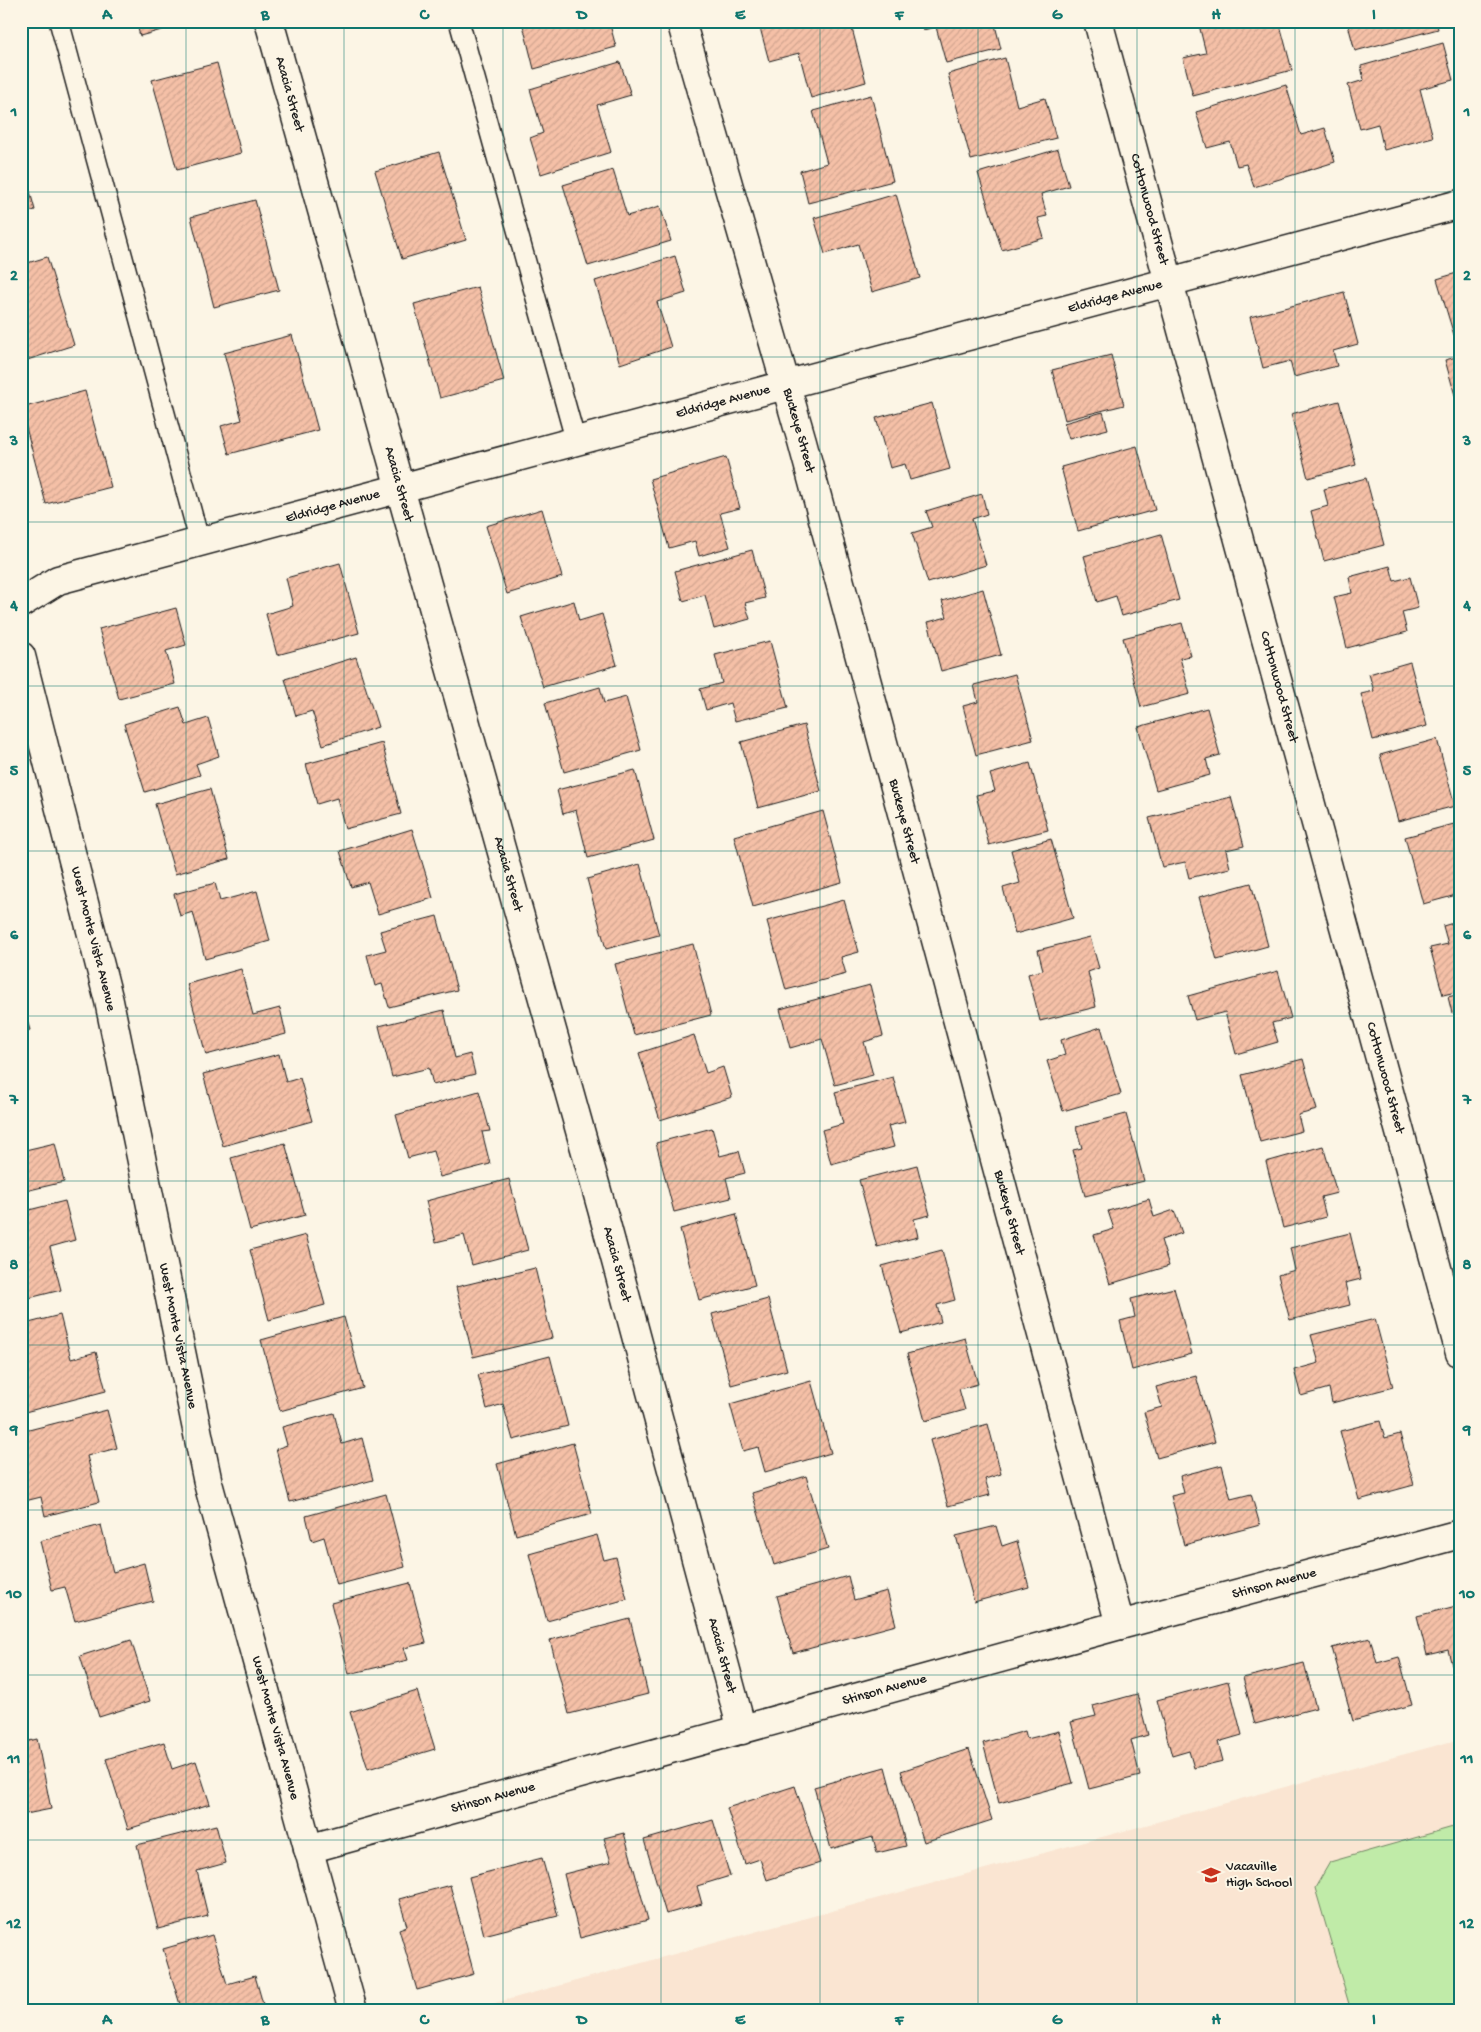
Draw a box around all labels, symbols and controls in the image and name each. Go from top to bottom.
text: A [101,7,113,26]
text: B [260,7,270,26]
text: C [419,7,430,26]
text: D [575,7,588,26]
text: E [735,7,746,26]
text: F [894,7,905,26]
text: G [1052,7,1063,26]
text: H [1211,7,1221,26]
text: I [1372,7,1376,26]
street label: Acacia Street [271,55,308,135]
text: 1 [10,104,17,123]
text: 1 [1463,104,1470,123]
street label: Cottonwood Street [1126,152,1173,268]
text: 2 [10,268,18,287]
text: 2 [1463,268,1471,287]
street label: Eldridge Avenue [1066,276,1165,317]
street label: Eldridge Avenue [674,381,773,422]
street label: Buckeye Street [778,385,819,476]
text: 3 [9,433,18,452]
text: 3 [1462,433,1471,452]
street label: Acacia Street [380,445,418,525]
street label: Eldridge Avenue [284,485,382,527]
text: 4 [9,598,18,617]
text: 4 [1462,598,1471,617]
street label: Cottonwood Street [1256,629,1303,746]
text: 5 [10,763,19,782]
text: 5 [1463,763,1472,782]
street label: Buckeye Street [884,776,924,867]
street label: Acacia Street [490,835,527,915]
street label: West Monte Vista Avenue [67,865,120,1013]
text: 6 [10,927,19,946]
text: 6 [1463,927,1472,946]
street label: Cottonwood Street [1362,1020,1409,1136]
text: 7 [9,1092,19,1111]
text: 7 [1462,1092,1472,1111]
street label: Buckeye Street [990,1167,1029,1258]
street label: Acacia Street [599,1225,635,1305]
text: 8 [10,1257,19,1276]
text: 8 [1463,1257,1472,1276]
street label: West Monte Vista Avenue [155,1262,201,1411]
text: 9 [9,1422,18,1441]
text: 9 [1462,1422,1471,1441]
street label: Stinson Avenue [1230,1564,1319,1603]
text: 10 [5,1586,22,1605]
text: 10 [1458,1586,1475,1605]
street label: Acacia Street [704,1616,740,1696]
street label: West Monte Vista Avenue [247,1654,303,1802]
street label: Stinson Avenue [841,1670,929,1710]
text: 11 [7,1751,20,1770]
text: 11 [1460,1751,1473,1770]
street label: Stinson Avenue [449,1778,538,1818]
place label: Vacaville High School [1225,1859,1292,1892]
school or university icon: Vacaville High School [1200,1864,1222,1886]
text: 12 [6,1916,21,1935]
text: 12 [1459,1916,1474,1935]
text: A [101,2012,113,2031]
text: B [260,2012,270,2031]
text: C [419,2012,430,2031]
text: D [575,2012,588,2031]
text: E [735,2012,746,2031]
text: F [894,2012,905,2031]
text: G [1052,2012,1063,2031]
text: H [1211,2012,1221,2031]
text: I [1372,2012,1376,2031]

